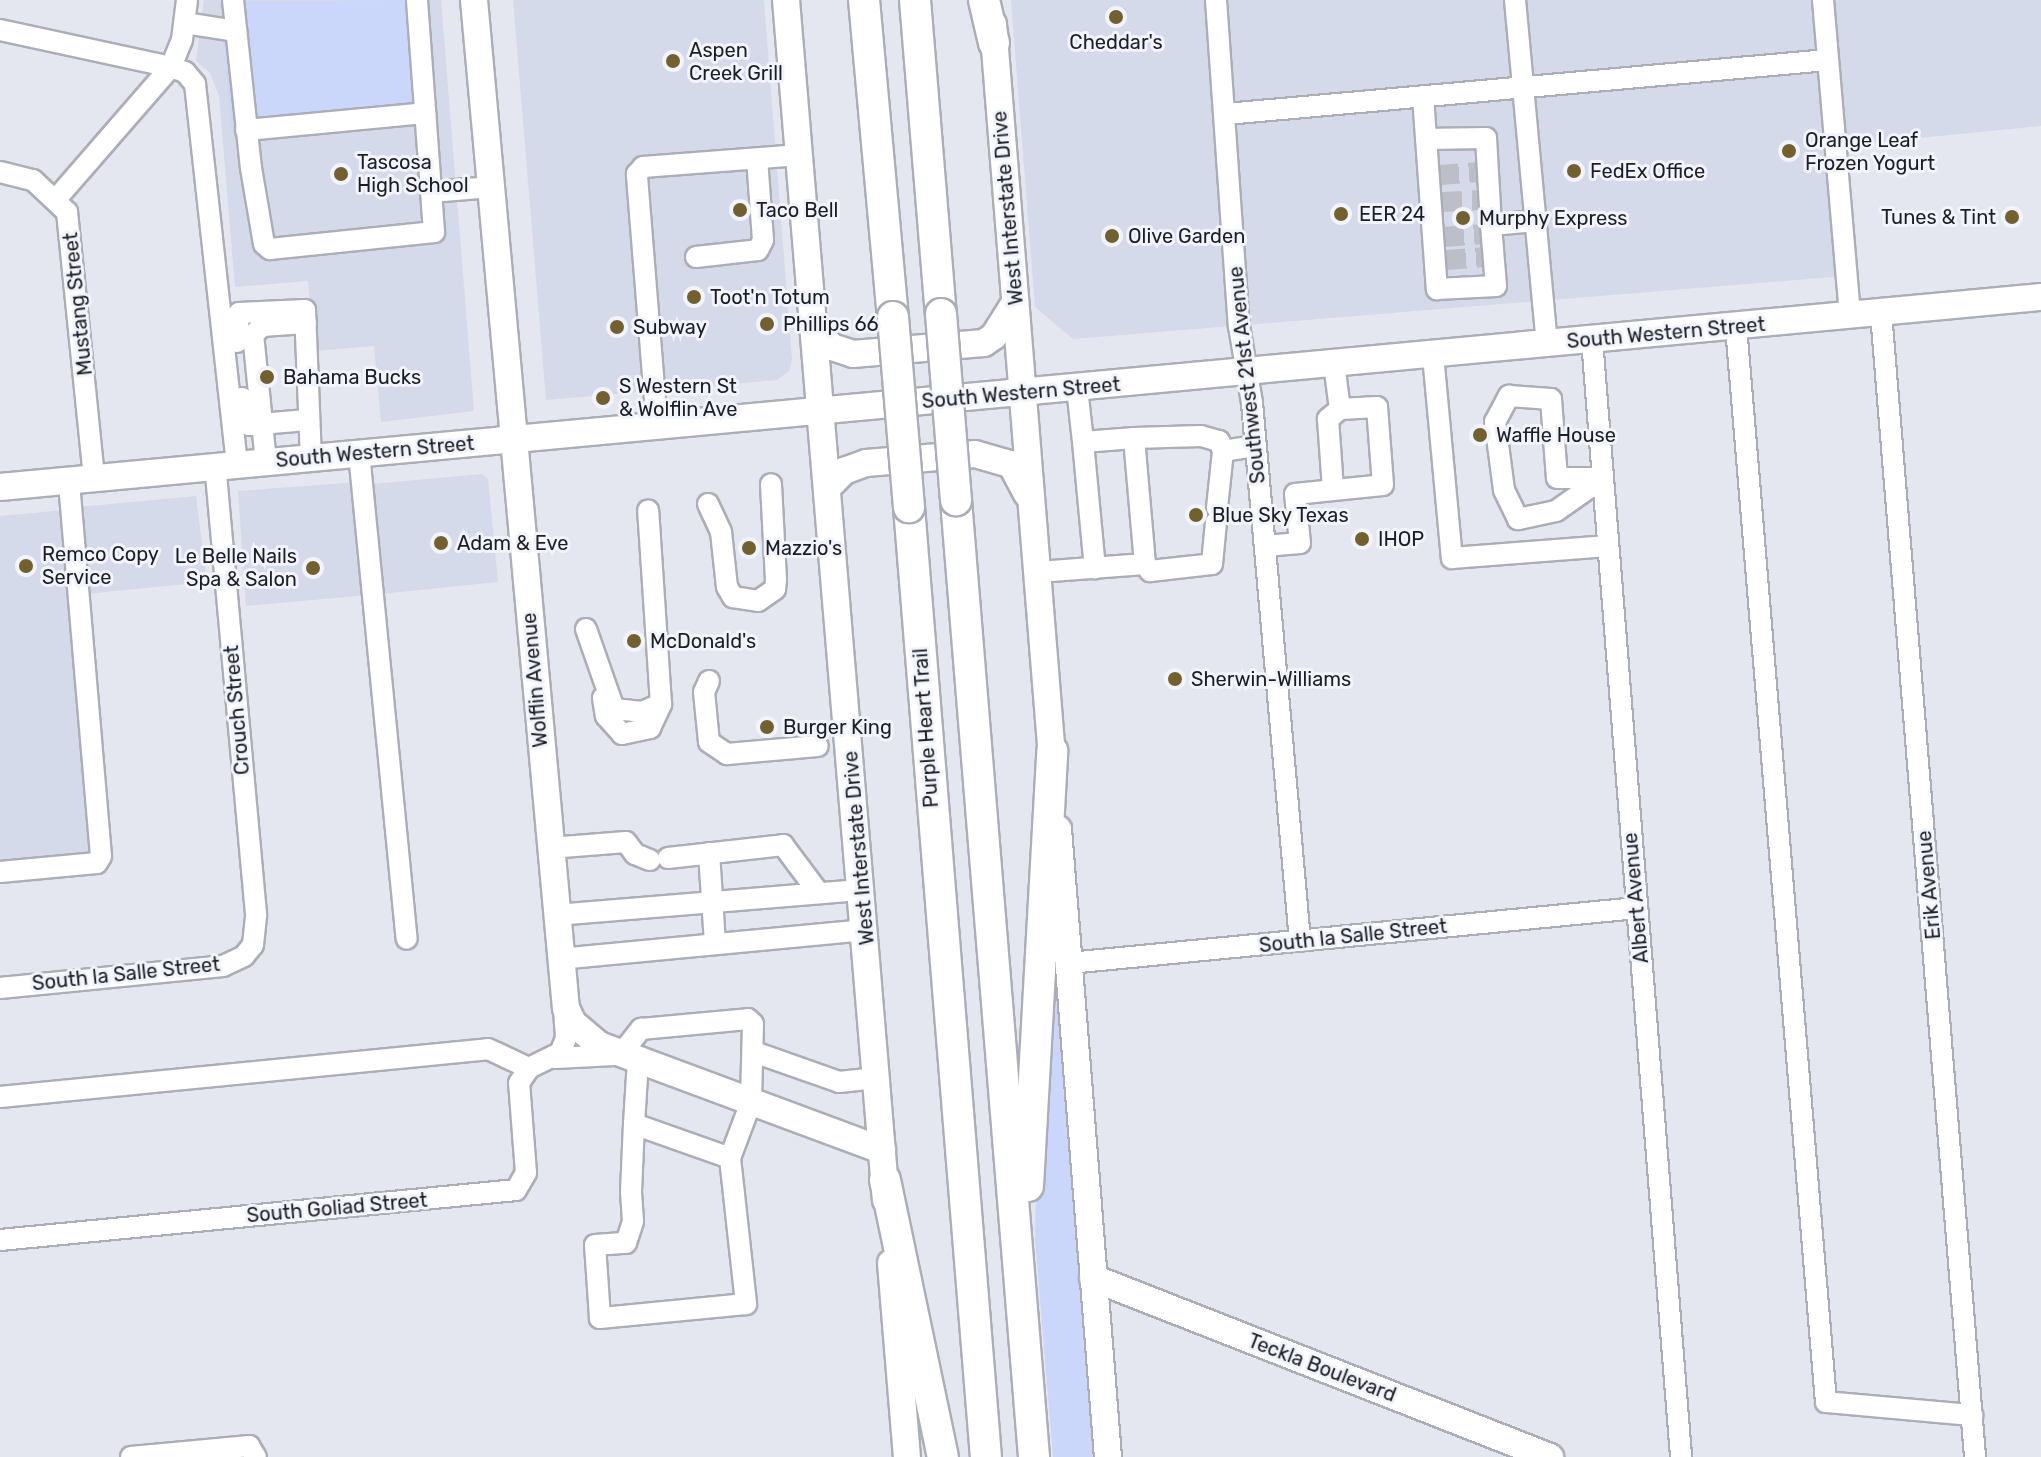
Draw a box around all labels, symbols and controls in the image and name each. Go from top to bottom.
marker: Cheddar's [1107,8,1125,26]
place label: Cheddar's [1069,30,1163,54]
place label: Aspen Creek Grill [689,38,783,85]
marker: Aspen Creek Grill [664,52,682,70]
street label: West Interstate Drive [988,110,1028,306]
place label: Orange Leaf Frozen Yogurt [1805,128,1936,175]
marker: Orange Leaf Frozen Yogurt [1780,142,1798,160]
place label: Tascosa High School [357,150,469,197]
place label: FedEx Office [1590,159,1705,183]
marker: FedEx Office [1565,162,1583,180]
marker: Tascosa High School [332,165,350,183]
place label: Taco Bell [756,198,838,222]
marker: Taco Bell [731,201,749,219]
place label: EER 24 [1359,202,1425,226]
marker: EER 24 [1330,203,1352,225]
place label: Tunes & Tint [1881,205,1996,229]
place label: Murphy Express [1479,206,1628,230]
marker: Tunes & Tint [2003,208,2021,226]
marker: Murphy Express [1454,209,1472,227]
place label: Olive Garden [1128,224,1245,248]
marker: Olive Garden [1103,227,1121,245]
street label: Mustang Street [59,231,97,377]
street label: Southwest 21st Avenue [1224,265,1270,485]
place label: Toot'n Totum [710,285,830,309]
marker: Toot'n Totum [685,288,703,306]
place label: Phillips 66 [783,312,879,336]
street label: South Western Street [1566,312,1766,354]
place label: Subway [633,315,707,339]
marker: Phillips 66 [758,315,776,333]
marker: Subway [608,318,626,336]
place label: Bahama Bucks [283,365,421,389]
marker: Bahama Bucks [258,368,276,386]
street label: South Western Street [921,372,1121,414]
place label: S Western St & Wolflin Ave [619,374,738,421]
marker: S Western St & Wolflin Ave [594,389,612,407]
place label: Waffle House [1496,423,1616,447]
marker: Waffle House [1471,426,1489,444]
street label: South Western Street [275,431,475,473]
place label: Blue Sky Texas [1212,503,1350,527]
marker: Blue Sky Texas [1187,506,1205,524]
place label: IHOP [1378,527,1424,551]
marker: IHOP [1353,530,1371,548]
place label: Adam & Eve [457,531,568,555]
marker: Adam & Eve [432,534,450,552]
place label: Mazzio's [765,536,842,560]
marker: Mazzio's [740,539,758,557]
place label: Remco Copy Service [42,542,159,589]
place label: Le Belle Nails Spa & Salon [175,544,297,591]
marker: Remco Copy Service [17,557,35,575]
marker: Le Belle Nails Spa & Salon [304,559,322,577]
street label: Wolflin Avenue [517,611,553,749]
place label: McDonald's [650,629,756,653]
marker: McDonald's [625,632,643,650]
street label: Crouch Street [219,644,255,776]
street label: Purple Heart Trail [908,647,944,809]
place label: Sherwin-Williams [1191,667,1351,691]
marker: Sherwin-Williams [1166,670,1184,688]
place label: Burger King [783,715,892,739]
marker: Burger King [758,718,776,736]
street label: West Interstate Drive [839,750,879,946]
street label: Erik Avenue [1912,829,1946,941]
street label: Albert Avenue [1618,831,1654,965]
street label: South la Salle Street [1258,914,1448,958]
street label: South la Salle Street [31,952,221,996]
street label: South Goliad Street [246,1188,428,1228]
street label: Teckla Boulevard [1245,1329,1399,1407]

